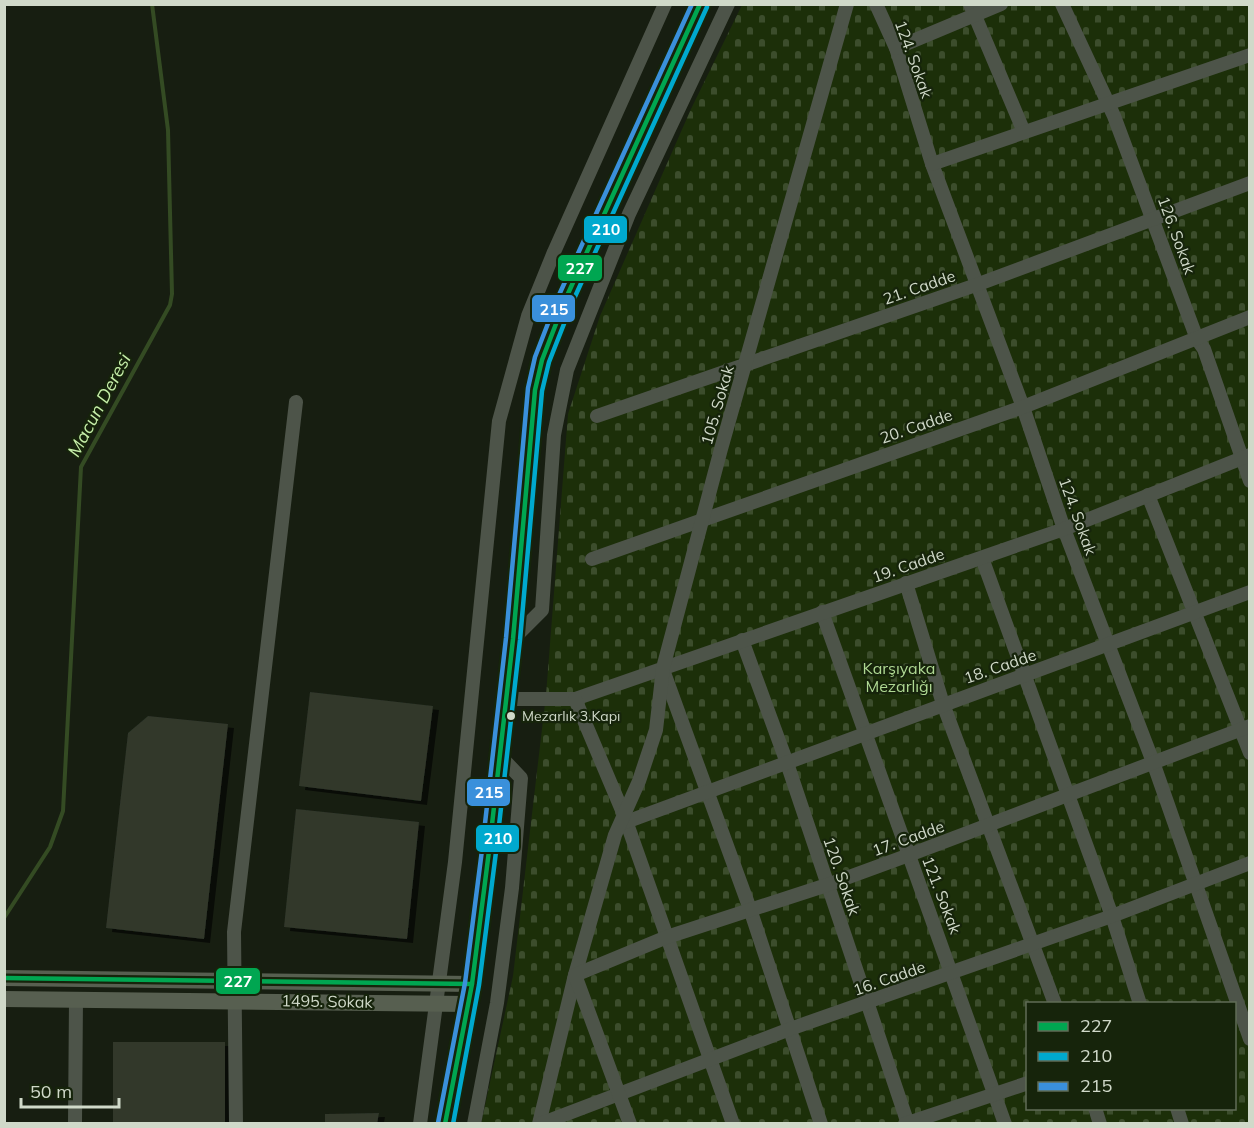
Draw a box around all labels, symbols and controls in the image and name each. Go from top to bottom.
street label: 124. Sokak [891,17,938,102]
street label: 126. Sokak [1154,193,1201,278]
line badge: 210 [583,215,628,244]
text: 210 [592,219,620,239]
line badge: 227 [557,254,603,282]
text: 227 [566,258,594,278]
street label: 21. Cadde [880,265,958,309]
line badge: 215 [531,294,576,323]
text: 215 [540,299,569,319]
water label: Macun Deresi [62,349,136,460]
street label: 105. Sokak [696,362,738,447]
street label: 20. Cadde [877,404,955,448]
street label: 124. Sokak [1055,474,1102,559]
street label: 19. Cadde [869,543,947,587]
street label: 18. Cadde [961,644,1039,688]
park label: Karşıyaka Mezarlığı [863,658,935,696]
place label: Mezarlık 3.Kapı [522,707,620,725]
marker: Mezarlık 3.Kapı [505,710,517,722]
line badge: 215 [466,778,511,807]
text: 215 [475,782,504,802]
street label: 17. Cadde [869,816,947,860]
line badge: 210 [475,824,520,853]
text: 210 [484,828,512,848]
street label: 120. Sokak [819,834,865,919]
street label: 121. Sokak [918,853,966,937]
street label: 16. Cadde [850,956,928,1000]
line badge: 227 [215,967,261,995]
text: 227 [224,971,252,991]
street label: 1495. Sokak [281,990,374,1012]
legend [1026,1002,1236,1110]
text: 227 [1080,1014,1112,1037]
text: 210 [1080,1044,1112,1067]
scale bar [21,1071,118,1109]
text: 215 [1080,1074,1113,1097]
text: 50 m [30,1080,72,1103]

